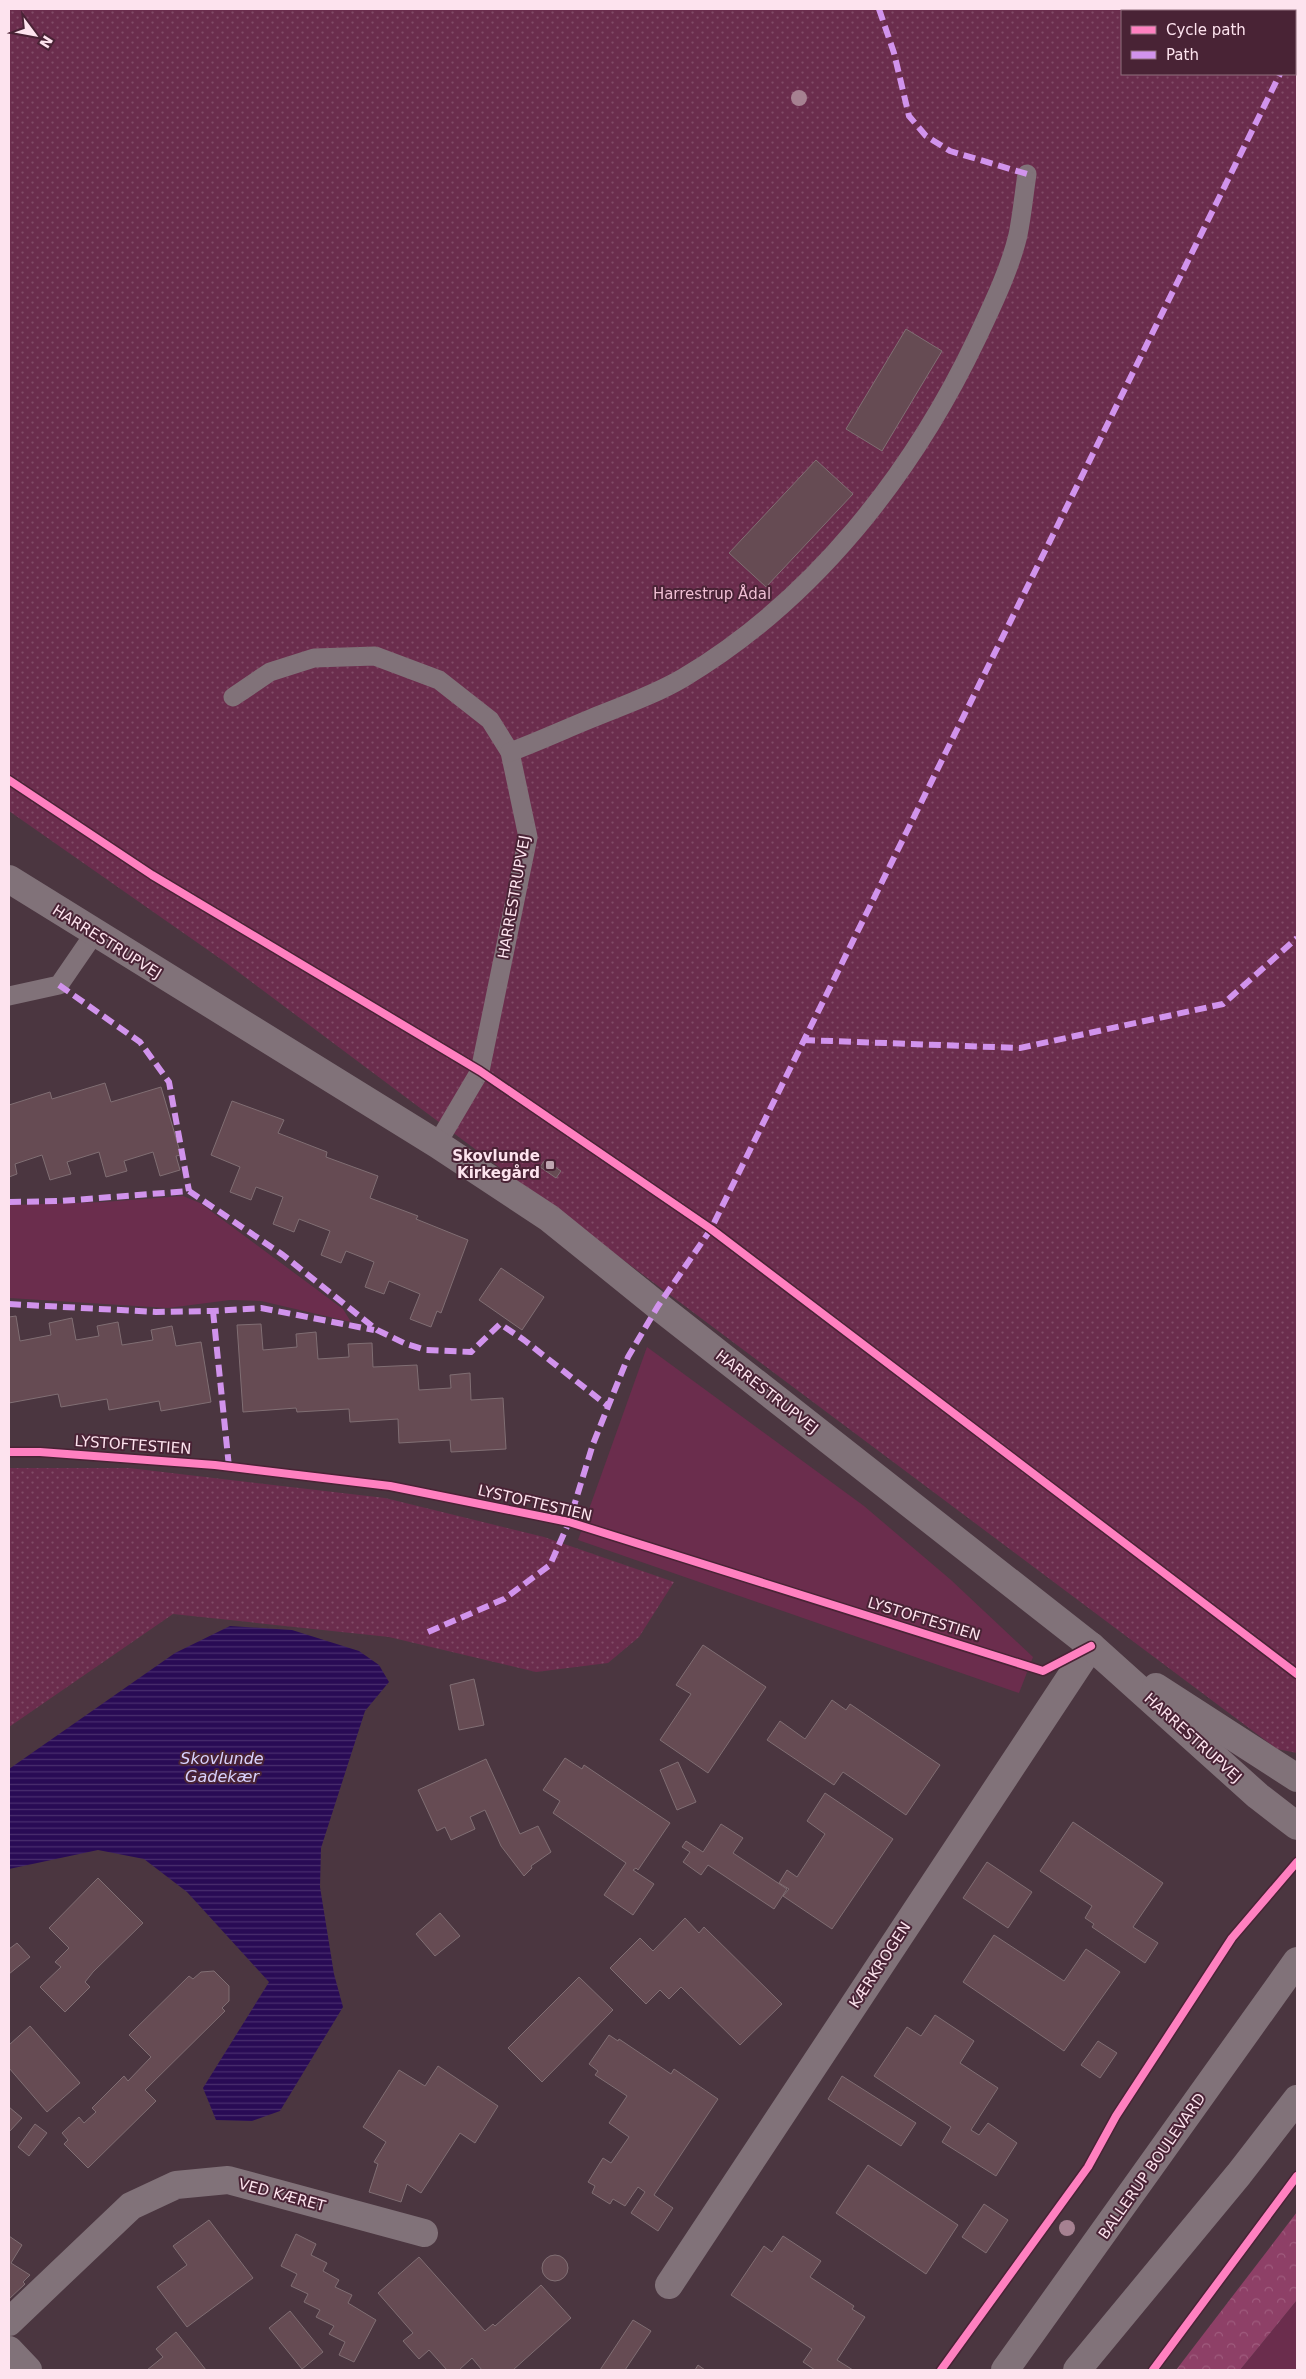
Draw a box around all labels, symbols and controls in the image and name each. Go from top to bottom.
north arrow [10,10,60,60]
legend [1121,10,1296,75]
text: Cycle path [1166,21,1246,39]
text: N [36,33,56,51]
text: Path [1166,46,1199,64]
park label: Harrestrup Ådal [653,584,771,603]
street label: HARRESTRUPVEJ [494,834,534,960]
street label: HARRESTRUPVEJ [49,901,165,983]
place label: Skovlunde Kirkegård [452,1147,540,1182]
marker: Skovlunde Kirkegård [544,1159,556,1171]
street label: HARRESTRUPVEJ [712,1346,822,1438]
street label: LYSTOFTESTIEN [74,1432,192,1458]
street label: LYSTOFTESTIEN [476,1481,594,1525]
street label: LYSTOFTESTIEN [865,1593,983,1645]
street label: HARRESTRUPVEJ [1140,1689,1246,1787]
water label: Skovlunde Gadekær [180,1749,264,1786]
street label: KÆRKROGEN [845,1918,915,2012]
street label: BALLERUP BOULEVARD [1095,2090,1209,2242]
street label: VED KÆRET [236,2175,328,2215]

